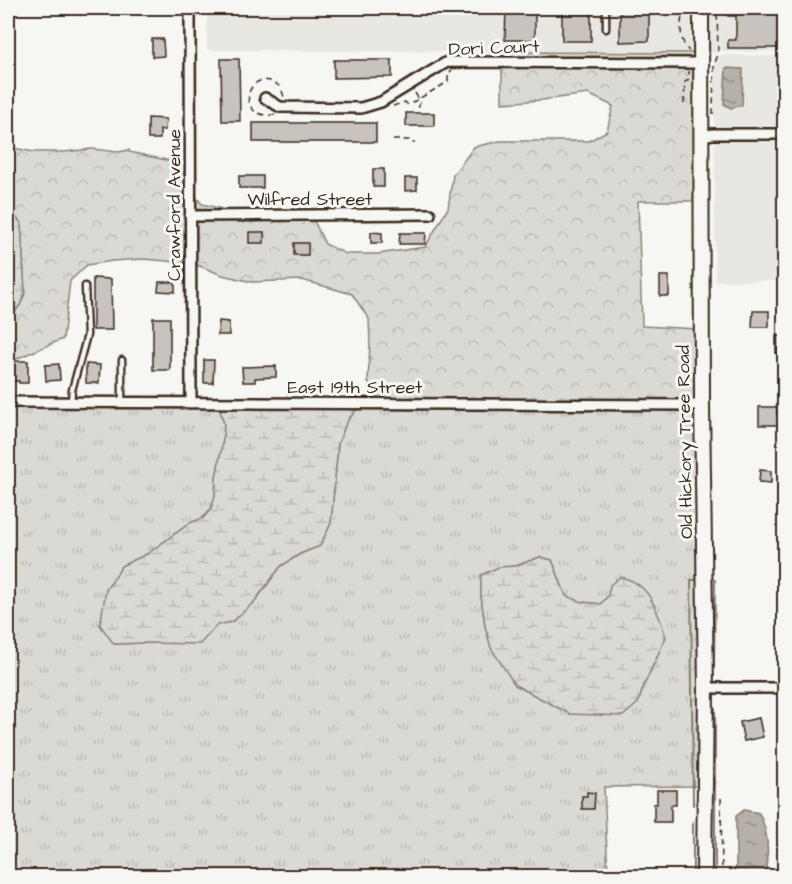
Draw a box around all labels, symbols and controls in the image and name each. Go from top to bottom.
street label: Dori Court [448,34,541,62]
street label: Crawford Avenue [162,129,187,281]
street label: Wilfred Street [248,187,373,212]
street label: Old Hickory Tree Road [671,345,700,539]
street label: East 19th Street [288,375,423,400]

